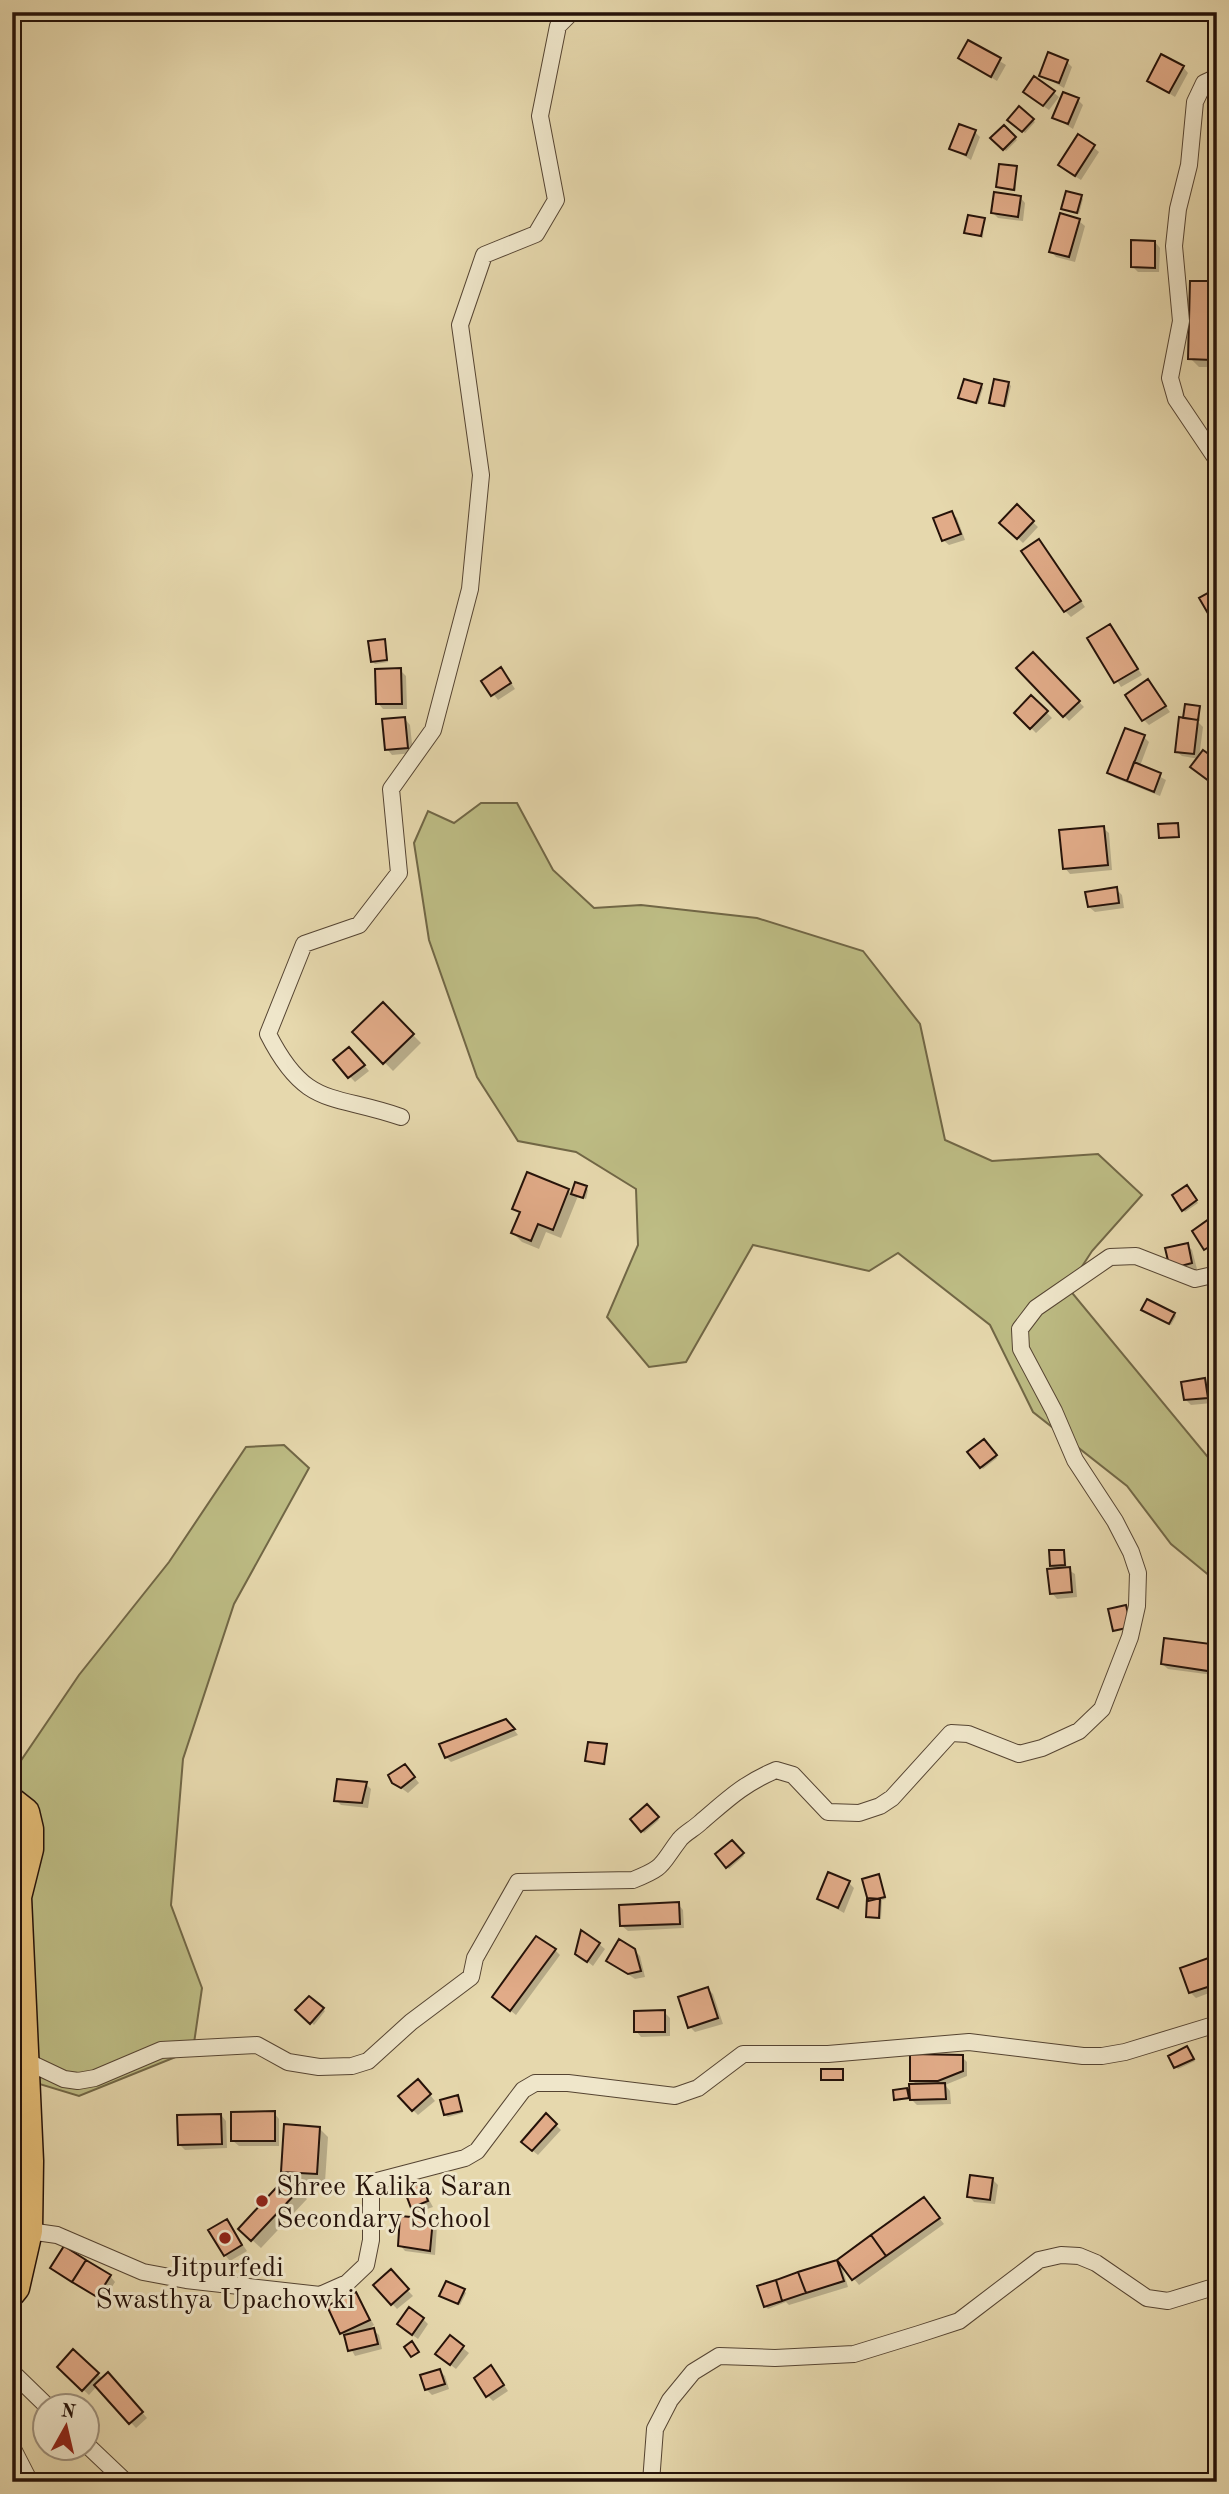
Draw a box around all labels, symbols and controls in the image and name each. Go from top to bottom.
place label: Shree Kalika Saran Secondary School [276,2174,512,2234]
marker: Shree Kalika Saran Secondary School [254,2193,270,2209]
marker: Jitpurfedi Swasthya Upachowki [217,2230,233,2246]
place label: Jitpurfedi Swasthya Upachowki [95,2255,355,2315]
north arrow [32,2392,102,2462]
text: N [60,2402,77,2423]

